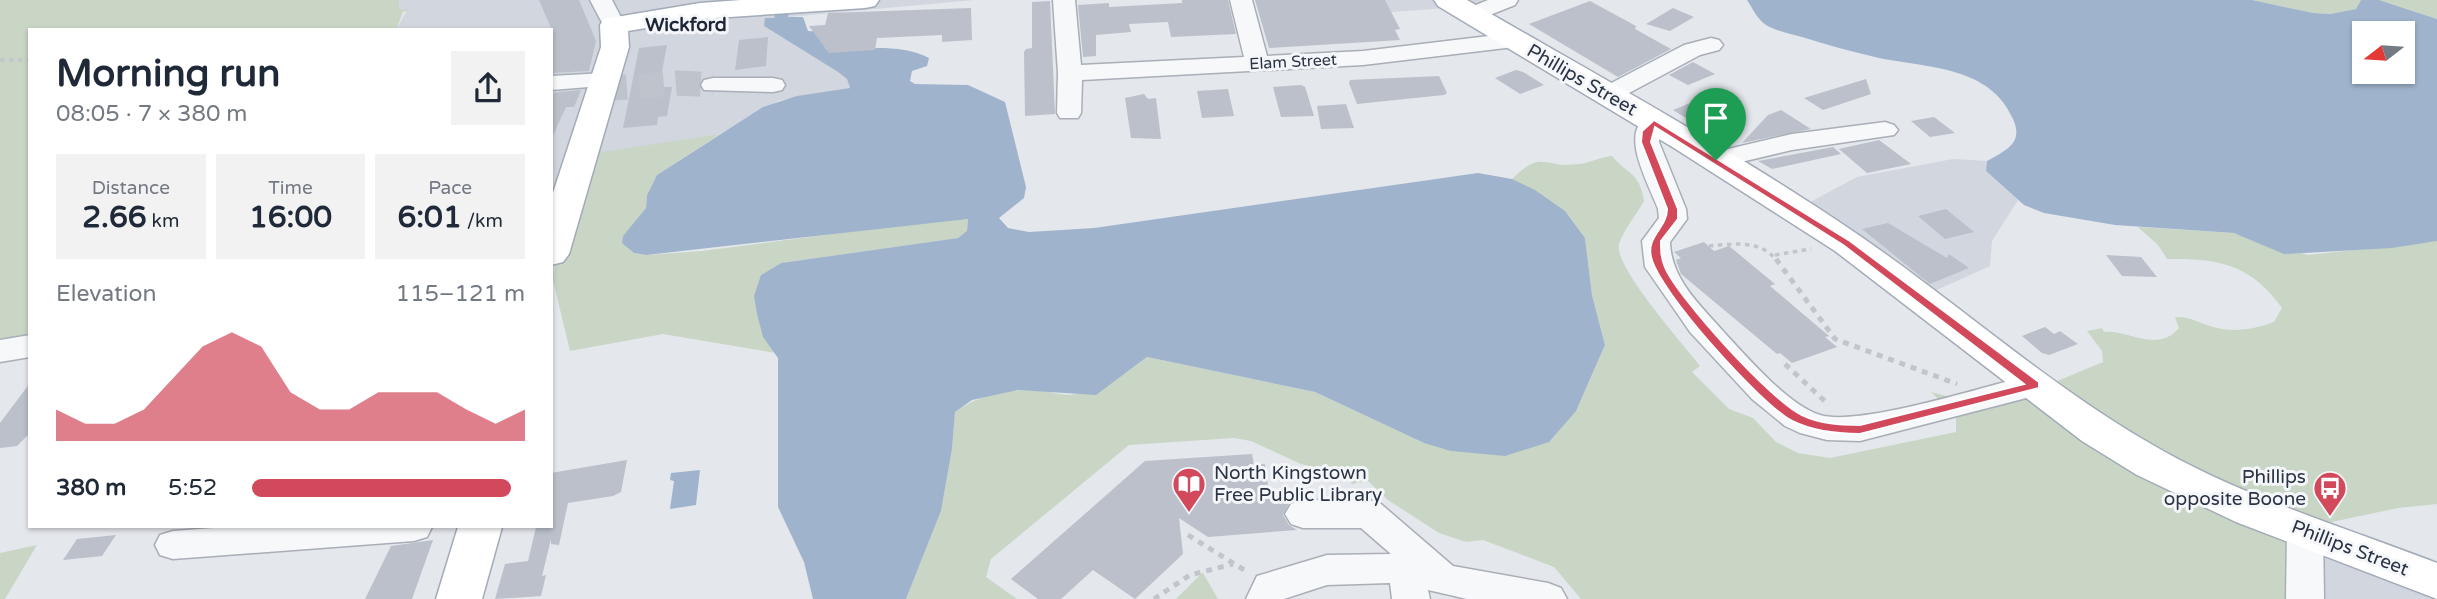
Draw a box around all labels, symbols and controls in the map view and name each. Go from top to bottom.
district label: Wickford [645,14,727,36]
north arrow [2352,21,2415,84]
map controls [2352,21,2415,84]
street label: Phillips Street [1523,40,1641,120]
street label: Elam Street [1249,50,1337,74]
text: Morning run [56,51,280,97]
button: share [451,51,525,125]
pin [1686,88,1746,160]
icon: arrive [1697,99,1735,137]
text: 08:05 · 7 × 380 m [56,100,247,128]
text: Distance [92,177,170,199]
text: Time [268,177,313,199]
text: Pace [428,177,472,199]
text: 2.66 [82,199,147,236]
text: 16:00 [249,199,332,236]
text: 6:01 [397,199,462,236]
text: km [147,210,179,232]
text: /km [462,210,503,232]
text: Elevation [56,280,157,308]
text: 115–121 m [396,280,525,308]
place label: North Kingstown Free Public Library [1214,462,1382,506]
library icon: North Kingstown Free Public Library [1170,465,1208,514]
place label: Phillips opposite Boone [2164,466,2306,510]
bus stop icon: Phillips opposite Boone [2311,469,2349,518]
text: 380 m [56,474,126,502]
text: 5:52 [168,474,217,502]
street label: Phillips Street [2288,516,2412,580]

